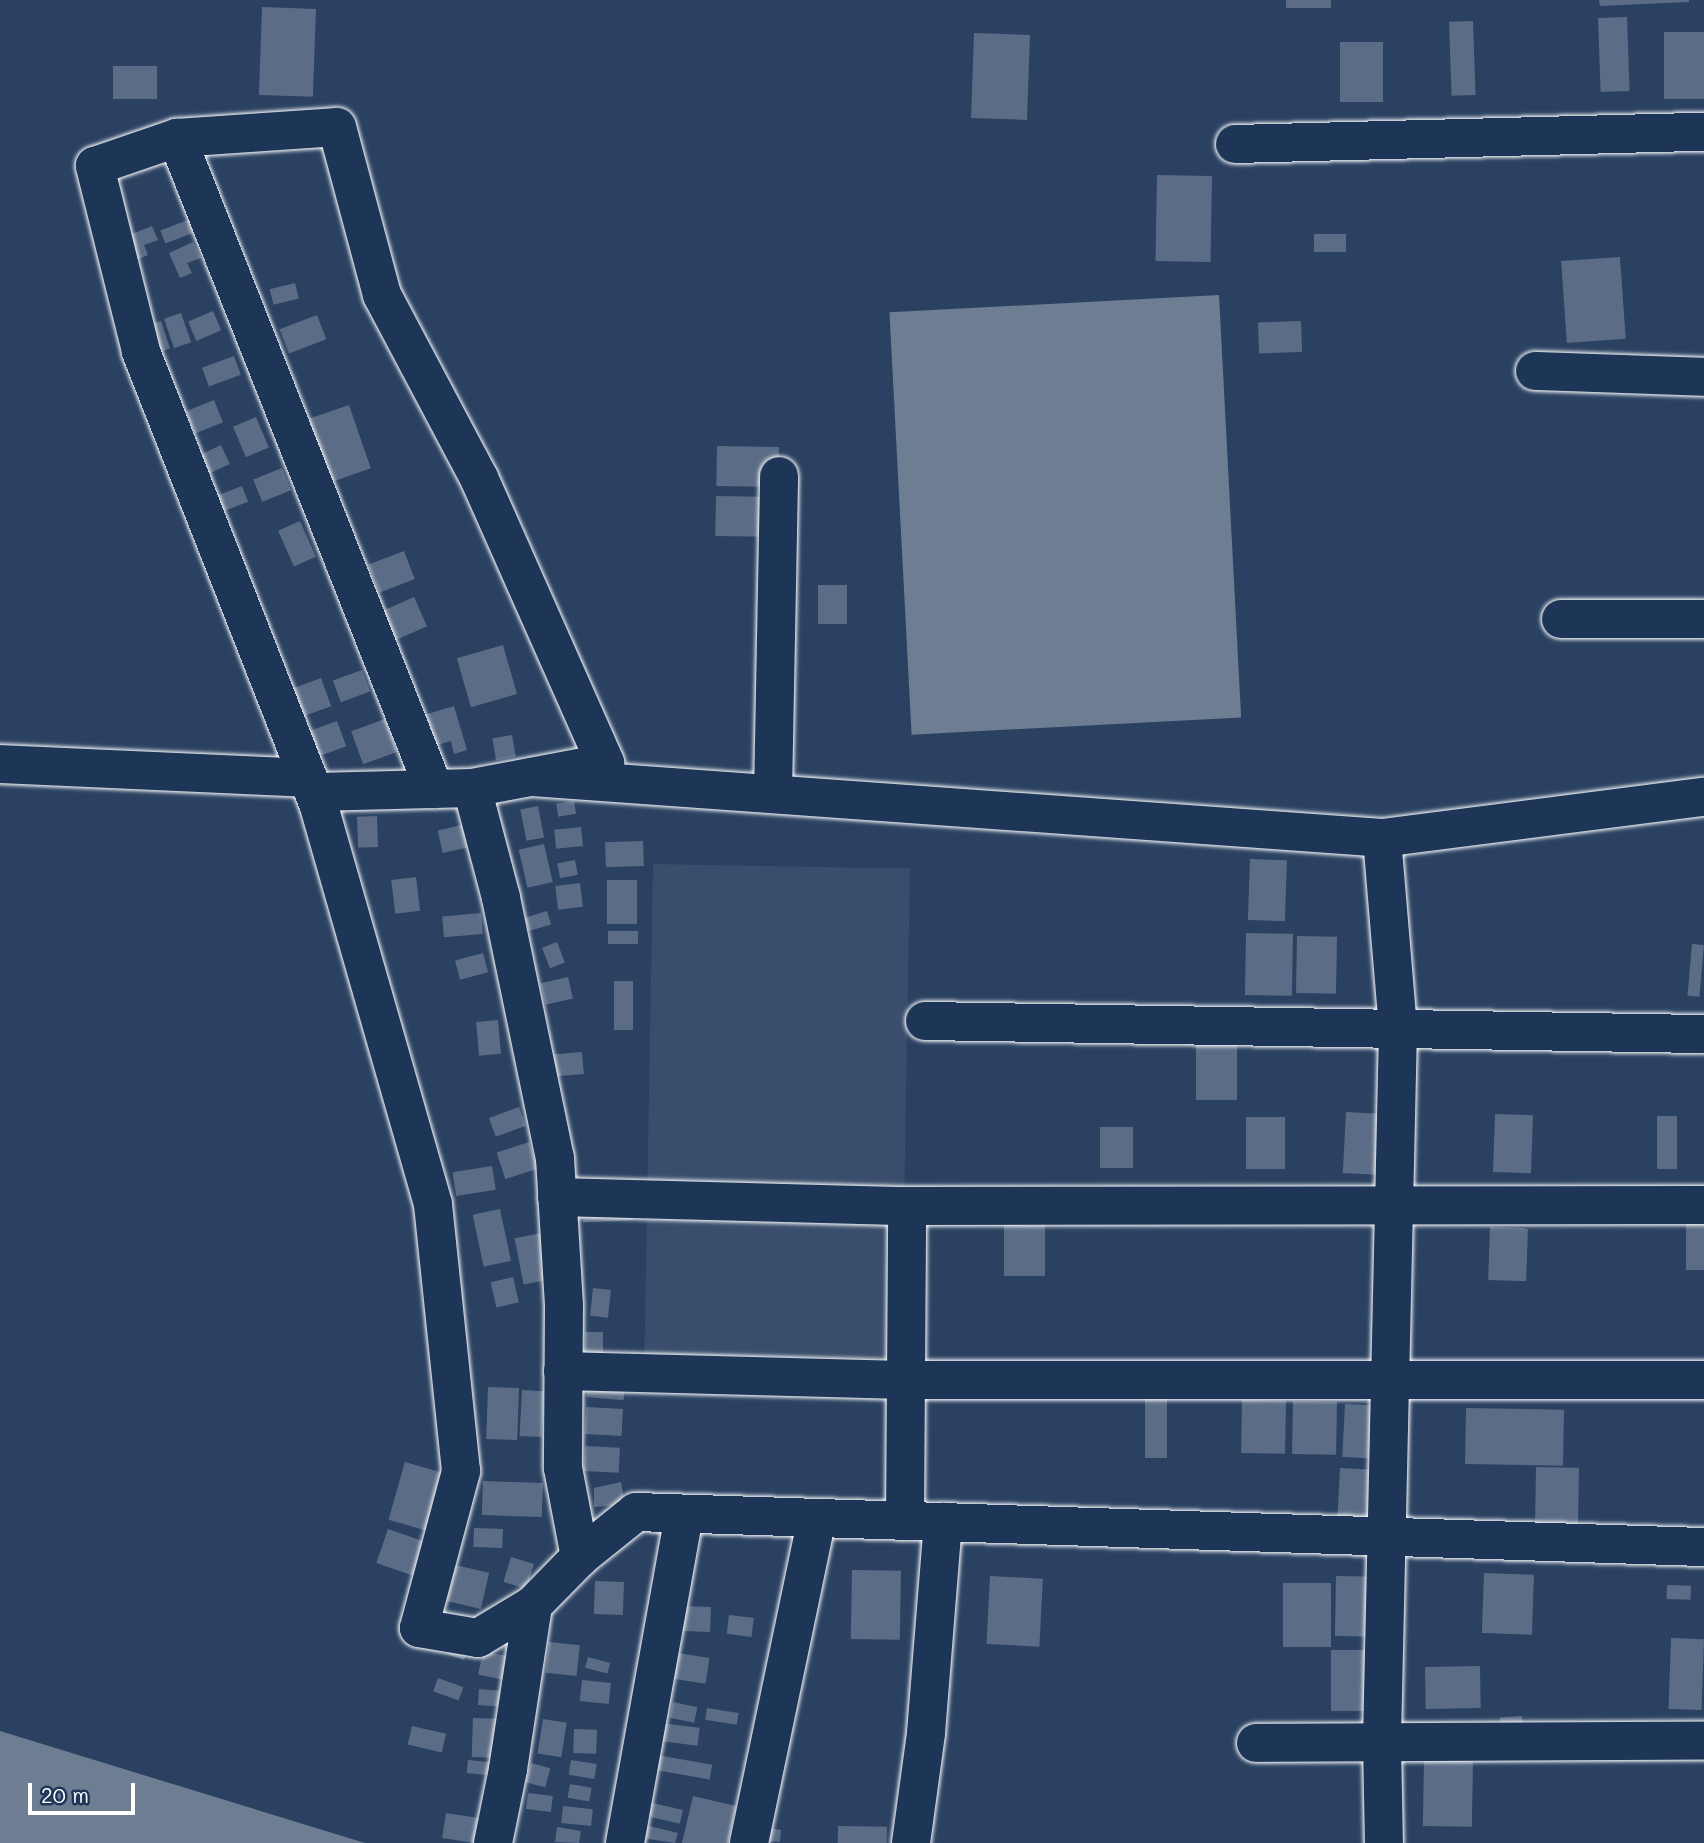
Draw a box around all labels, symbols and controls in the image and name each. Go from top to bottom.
scale bar [32,1770,138,1814]
text: 20 m [41,1781,89,1808]

